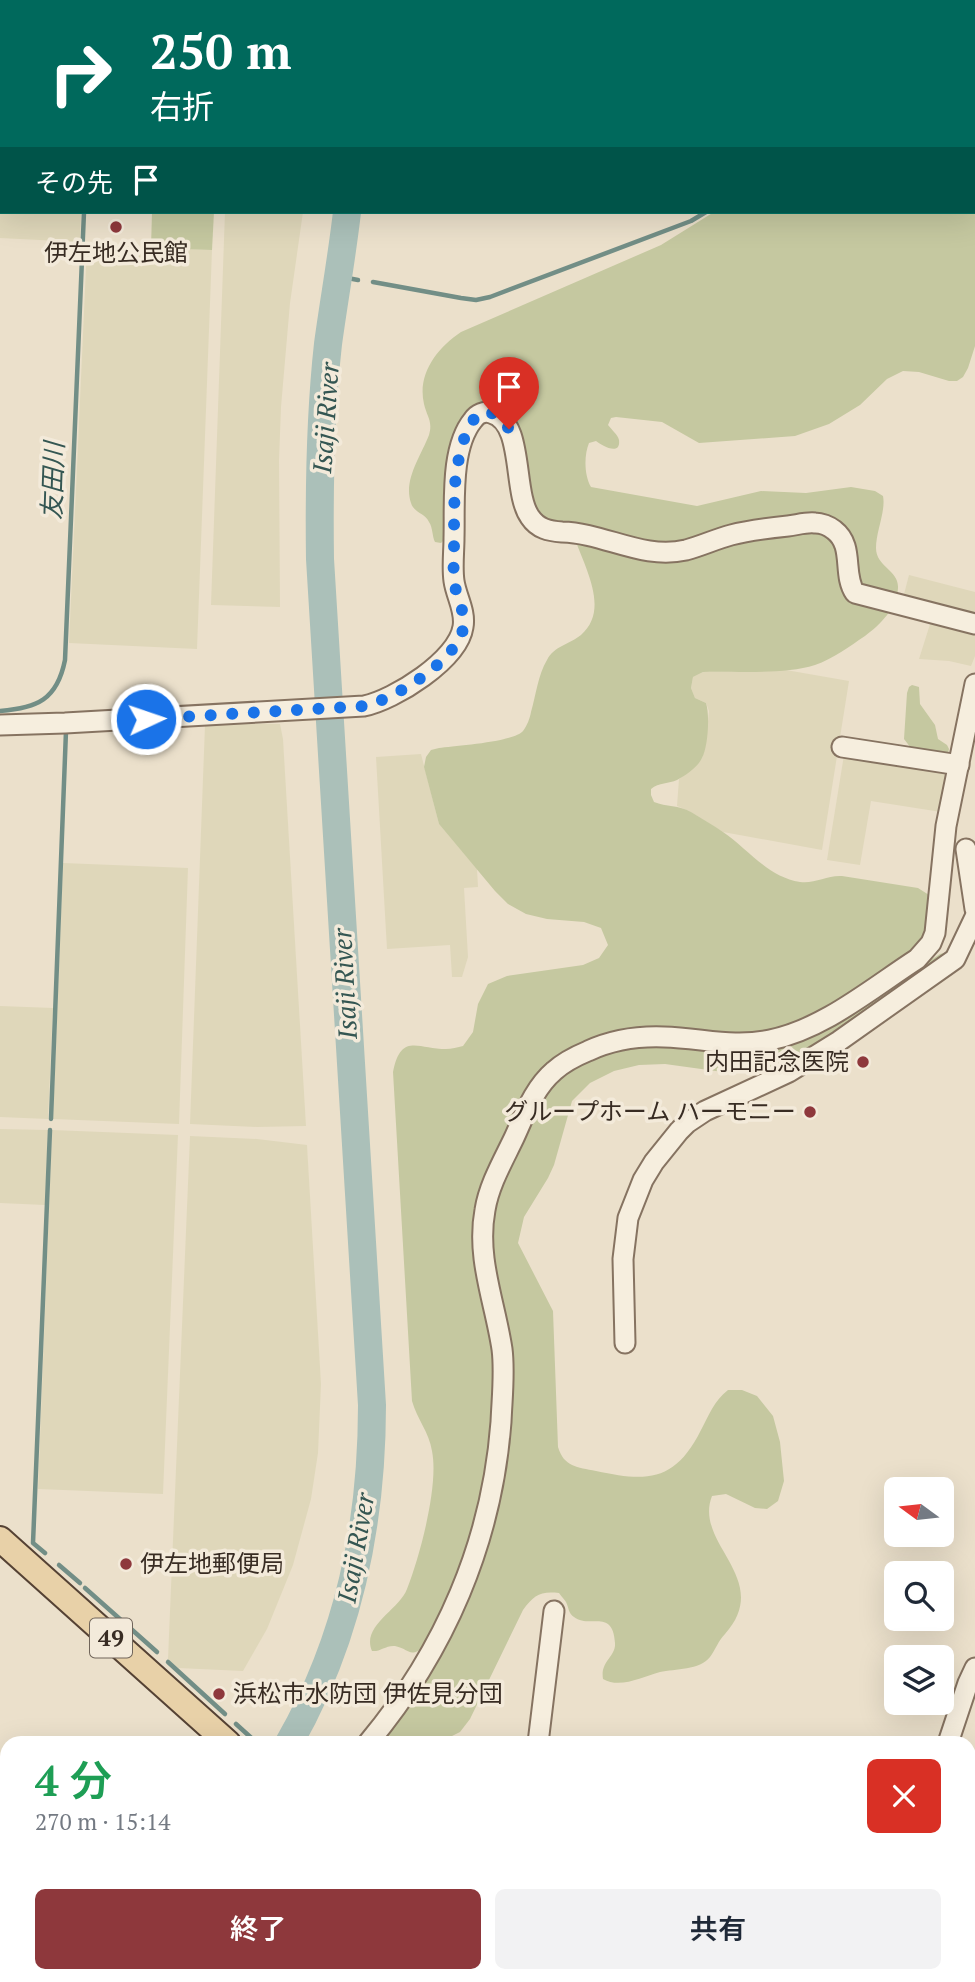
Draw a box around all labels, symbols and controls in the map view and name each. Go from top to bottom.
text: 250 m [150,18,292,83]
icon: right [35,28,126,119]
text: 右折 [150,85,214,127]
icon: arrive [127,161,165,199]
text: その先 [35,165,113,199]
marker: 伊左地公民館 [108,219,124,235]
place label: 伊左地公民館 [44,236,188,268]
pin [479,357,539,429]
water label: Isaji River [304,360,346,475]
icon: arrive [490,368,528,406]
water label: 友田川 [34,438,70,521]
position arrow [109,682,183,756]
water label: Isaji River [324,927,364,1041]
place label: 内田記念医院 [705,1045,849,1077]
marker: 内田記念医院 [855,1054,871,1070]
place label: グループホーム ハーモニー [504,1095,796,1127]
marker: グループホーム ハーモニー [802,1104,818,1120]
north arrow [884,1477,954,1547]
map controls [884,1477,954,1715]
water label: Isaji River [328,1489,382,1606]
place label: 伊左地郵便局 [140,1547,284,1579]
marker: 伊左地郵便局 [118,1556,134,1572]
button: search [884,1561,954,1631]
road number: 49 [90,1618,132,1658]
button: layers [884,1645,954,1715]
place label: 浜松市水防団 伊佐見分団 [233,1677,503,1709]
marker: 浜松市水防団 伊佐見分団 [211,1686,227,1702]
text: 4 分 [35,1752,112,1808]
button: close [867,1759,941,1833]
text: 270 m · 15:14 [35,1806,170,1837]
button: 終了 [35,1889,481,1969]
button: 共有 [495,1889,941,1969]

